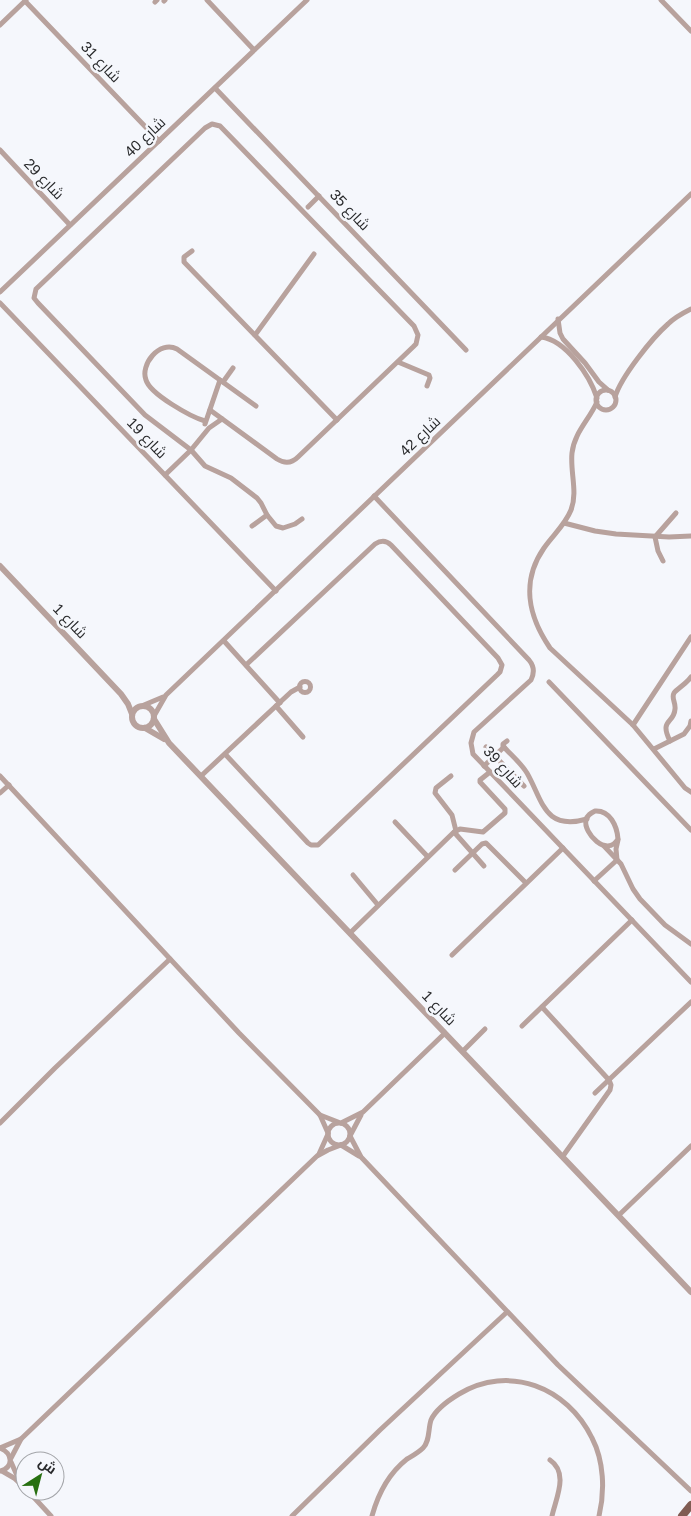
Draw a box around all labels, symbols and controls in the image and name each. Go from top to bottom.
street label: شارع 31 [76,38,125,88]
street label: شارع 40 [121,113,171,162]
street label: شارع 29 [19,155,68,205]
street label: شارع 35 [325,186,374,236]
street label: شارع 42 [396,412,446,461]
street label: شارع 19 [122,414,171,464]
street label: شارع 1 [48,600,91,644]
street label: شارع 39 [478,742,526,793]
street label: شارع 1 [417,987,460,1031]
north arrow [15,1451,65,1501]
text: ش [35,1454,60,1478]

